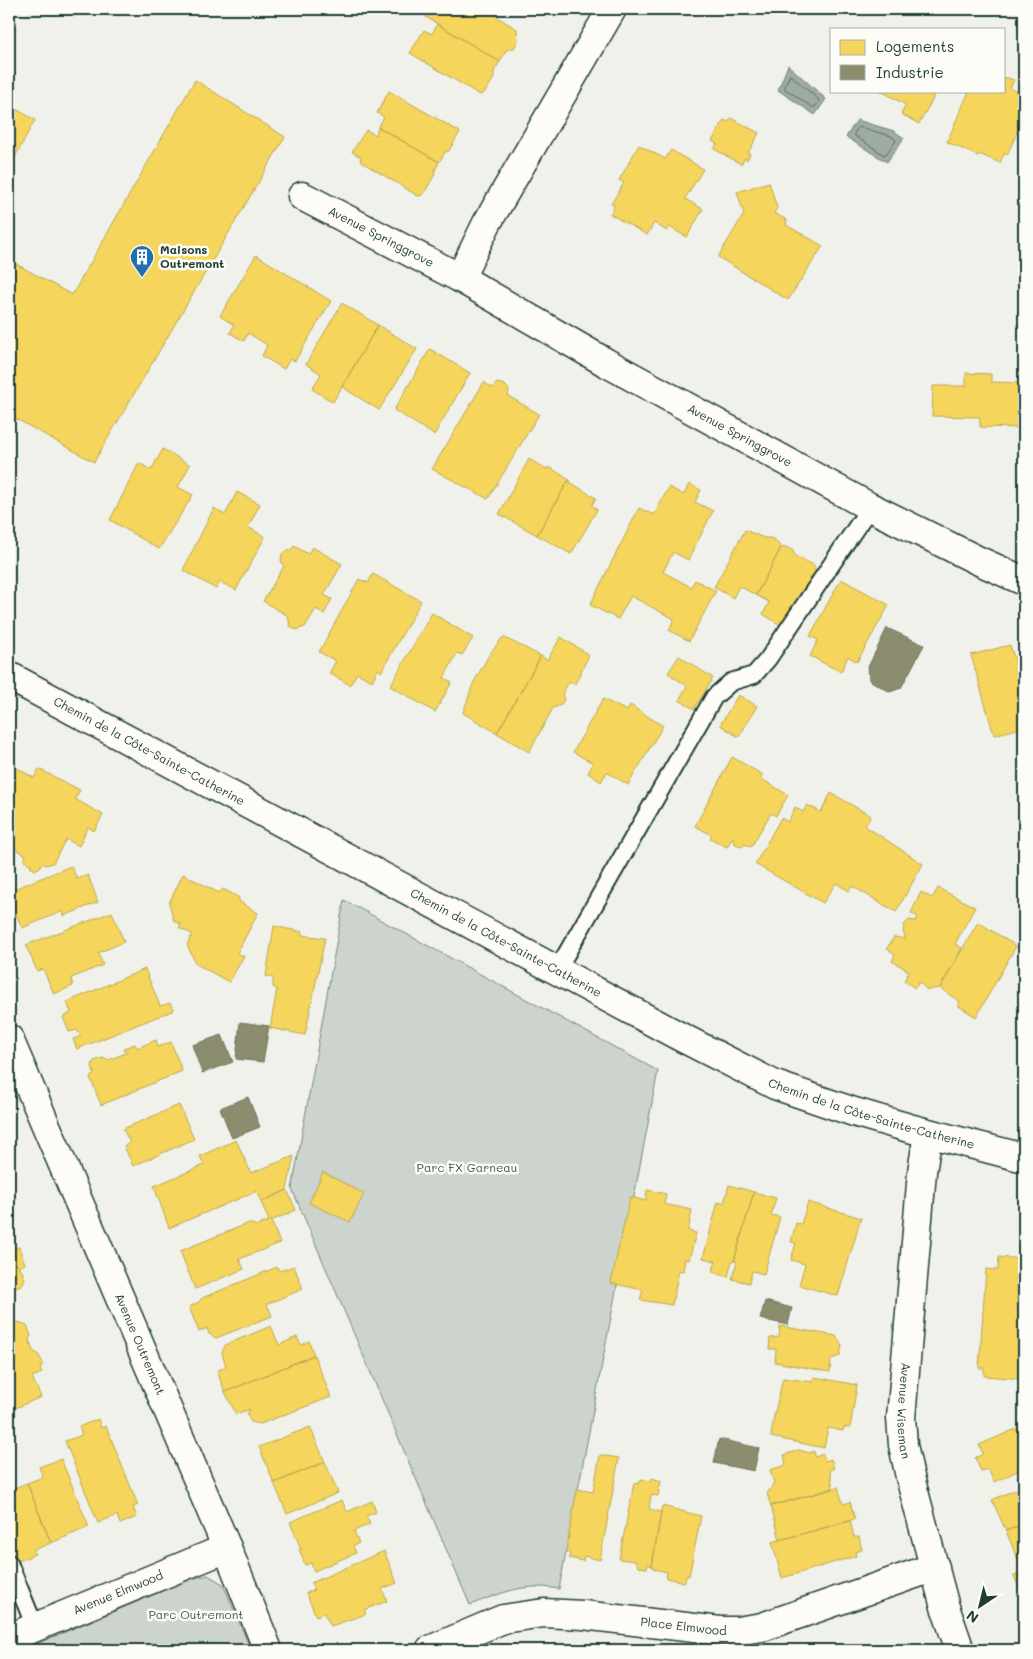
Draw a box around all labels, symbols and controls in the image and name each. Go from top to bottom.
legend [830,28,1006,92]
text: Logements [876,36,954,56]
text: Industrie [876,62,944,82]
street label: Avenue Springgrove [326,202,437,270]
place label: Maisons Outremont [160,241,224,271]
building icon: Maisons Outremont [129,244,155,278]
street label: Avenue Springgrove [685,400,795,470]
street label: Chemin de la Côte-Sainte-Catherine [51,692,248,808]
street label: Chemin de la Côte-Sainte-Catherine [408,884,605,1000]
street label: Chemin de la Côte-Sainte-Catherine [766,1074,976,1152]
park label: Parc FX Garneau [417,1159,517,1175]
street label: Avenue Outremont [112,1291,169,1397]
street label: Avenue Wiseman [894,1362,915,1460]
street label: Avenue Elmwood [70,1566,166,1618]
north arrow [956,1582,1006,1632]
park label: Parc Outremont [148,1606,244,1622]
text: N [962,1606,982,1628]
street label: Place Elmwood [640,1613,727,1638]

